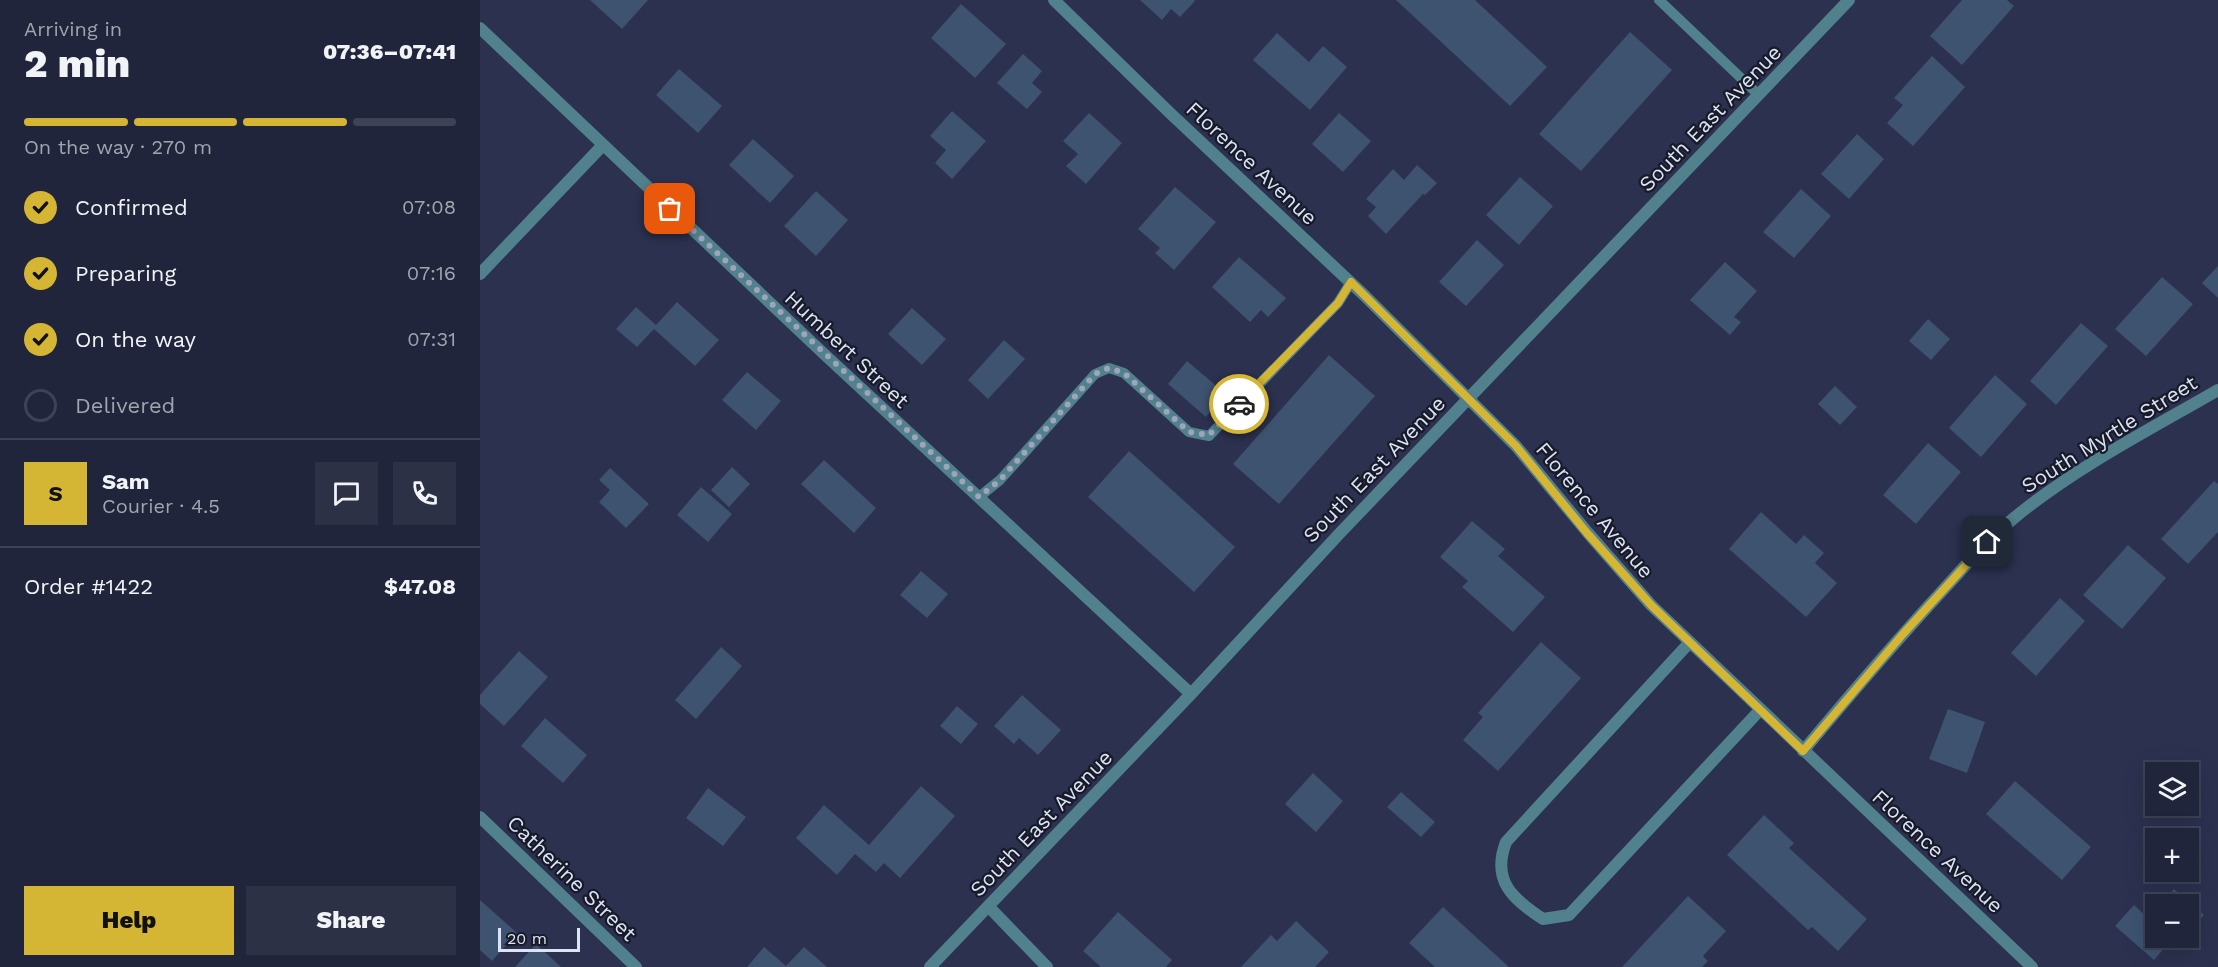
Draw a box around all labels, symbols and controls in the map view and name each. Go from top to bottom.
text: Arriving in [24,17,122,41]
text: 07:36–07:41 [323,39,456,64]
street label: South East Avenue [1634,40,1786,196]
text: 2 min [24,41,130,86]
street label: Florence Avenue [1181,96,1323,230]
text: On the way · 270 m [24,135,212,159]
pin [644,183,695,234]
icon: check [24,191,57,224]
icon: bag [653,192,686,225]
text: Confirmed [75,195,188,220]
text: 07:08 [402,195,456,219]
icon: check [24,257,57,290]
text: Preparing [75,261,176,286]
text: 07:16 [407,261,456,285]
street label: Humbert Street [780,285,914,413]
icon: check [24,323,57,356]
text: On the way [75,327,196,352]
text: 07:31 [407,327,456,351]
street label: South Myrtle Street [2017,370,2202,498]
courier [1209,374,1269,434]
icon: car [1223,388,1256,421]
street label: South East Avenue [1298,391,1450,547]
text: Delivered [75,393,175,418]
street label: Florence Avenue [1531,437,1659,583]
button: chat [315,462,378,525]
button: phone [393,462,456,525]
text: Sam [102,469,150,494]
text: S [48,481,63,506]
text: Courier · 4.5 [102,494,220,518]
pin [1961,516,2012,567]
icon: home [1970,525,2003,558]
text: Order #1422 [24,574,153,599]
text: $47.08 [384,574,456,599]
street label: South East Avenue [965,745,1117,901]
map controls [2145,762,2199,948]
button: layers [2145,762,2199,816]
street label: Florence Avenue [1867,784,2009,918]
street label: Catherine Street [502,810,642,946]
button: + [2145,828,2199,882]
button: Help [24,886,234,955]
button: Share [246,886,456,955]
button: − [2145,894,2199,948]
scale bar [498,925,580,952]
text: 20 m [507,929,547,948]

